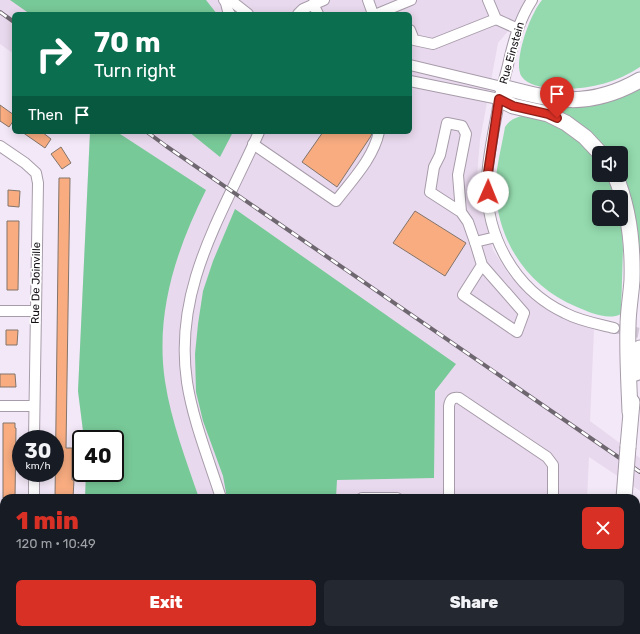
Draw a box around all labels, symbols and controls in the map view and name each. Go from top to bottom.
street label: Rue Einstein [497,20,527,86]
text: 70 m [94,26,161,59]
icon: right [28,28,80,80]
text: Turn right [94,60,176,82]
pin [540,77,574,118]
icon: arrive [546,83,568,105]
icon: arrive [71,104,93,126]
text: Then [28,106,63,124]
map controls [592,146,628,226]
button: sound [592,146,628,182]
position arrow [467,171,509,213]
button: search [592,190,628,226]
street label: Rue De Joinville [29,242,43,324]
speed limit sign: 40 [72,430,124,482]
text: 30 [25,439,51,463]
text: km/h [26,460,50,472]
text: 1 min [16,507,79,535]
button: close [582,507,624,549]
text: 120 m · 10:49 [16,536,96,551]
button: Exit [16,580,316,626]
button: Share [324,580,624,626]

